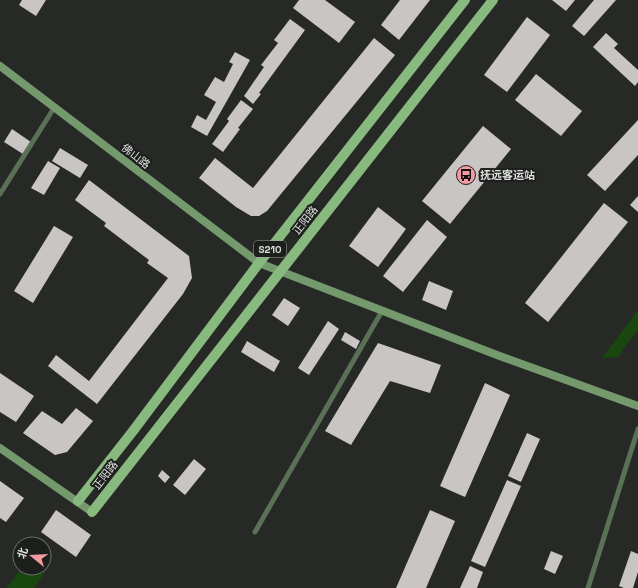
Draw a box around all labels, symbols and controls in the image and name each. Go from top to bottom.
street label: 佛山路 [119,140,153,172]
bus stop icon: 抚远客运站 [455,164,477,186]
place label: 抚远客运站 [480,168,535,182]
street label: 正阳路 [289,203,321,237]
road number: S210 [254,241,286,257]
street label: 正阳路 [89,458,121,492]
north arrow [12,536,52,576]
text: 北 [14,546,31,560]

